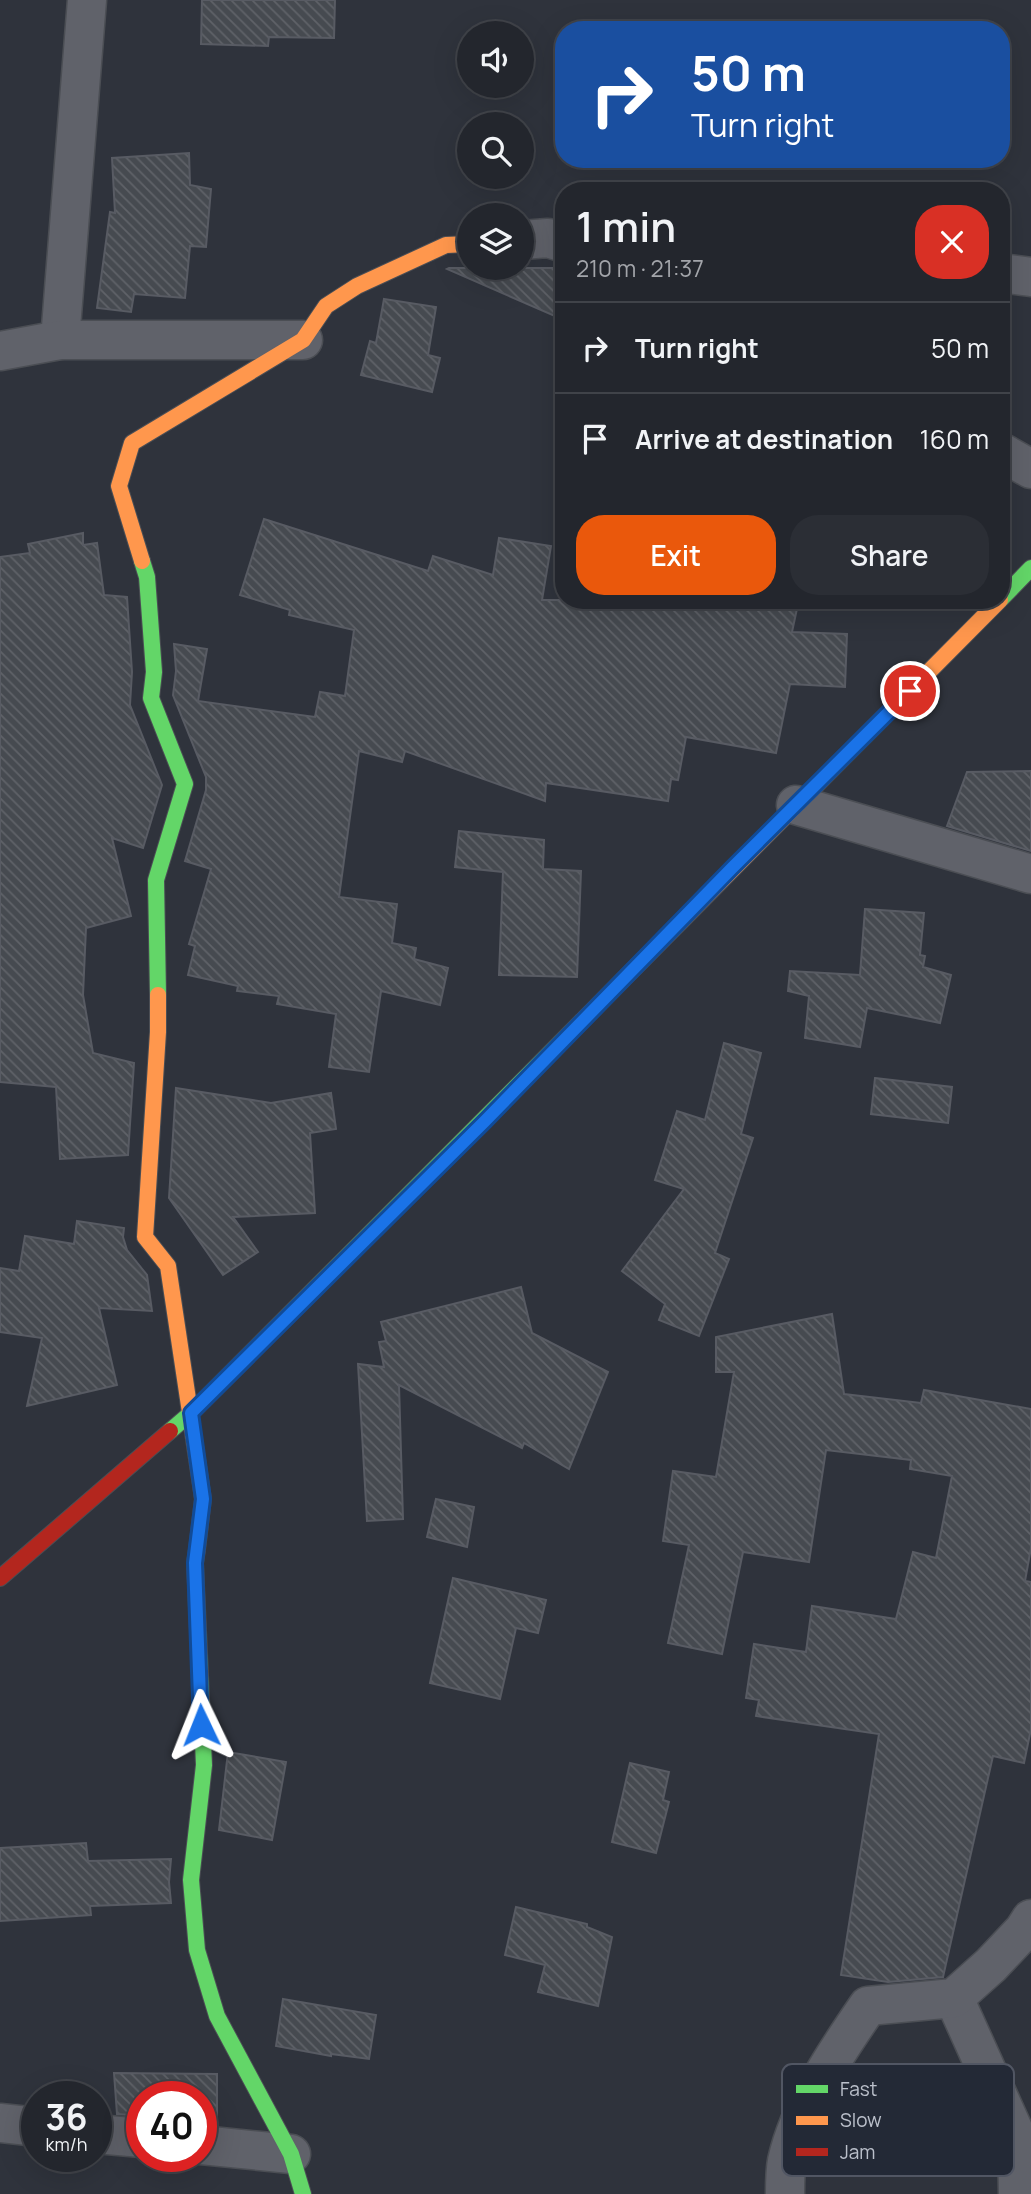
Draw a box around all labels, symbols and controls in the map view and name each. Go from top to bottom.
map controls [457,21,534,280]
button: sound [457,21,534,98]
text: 50 m [691,39,806,106]
icon: right [576,49,667,140]
text: Turn right [691,103,834,147]
button: search [457,112,534,189]
text: 1 min [576,197,676,255]
button: layers [457,203,534,280]
button: close [915,205,989,279]
text: 210 m · 21:37 [576,252,704,284]
icon: right [576,329,614,367]
text: Turn right [635,330,759,366]
text: 50 m [931,330,989,366]
icon: arrive [576,420,614,458]
text: Arrive at destination [635,421,893,457]
text: 160 m [920,421,989,457]
button: Exit [576,515,776,595]
button: Share [790,515,989,595]
pin [880,661,940,721]
icon: arrive [891,672,929,710]
position arrow [164,1688,238,1762]
legend [782,2064,1014,2176]
text: Fast [840,2076,877,2102]
speed limit sign: 40 [126,2081,217,2172]
text: 36 [45,2093,88,2141]
text: Slow [840,2107,882,2133]
text: km/h [46,2132,87,2156]
text: Jam [840,2139,875,2165]

